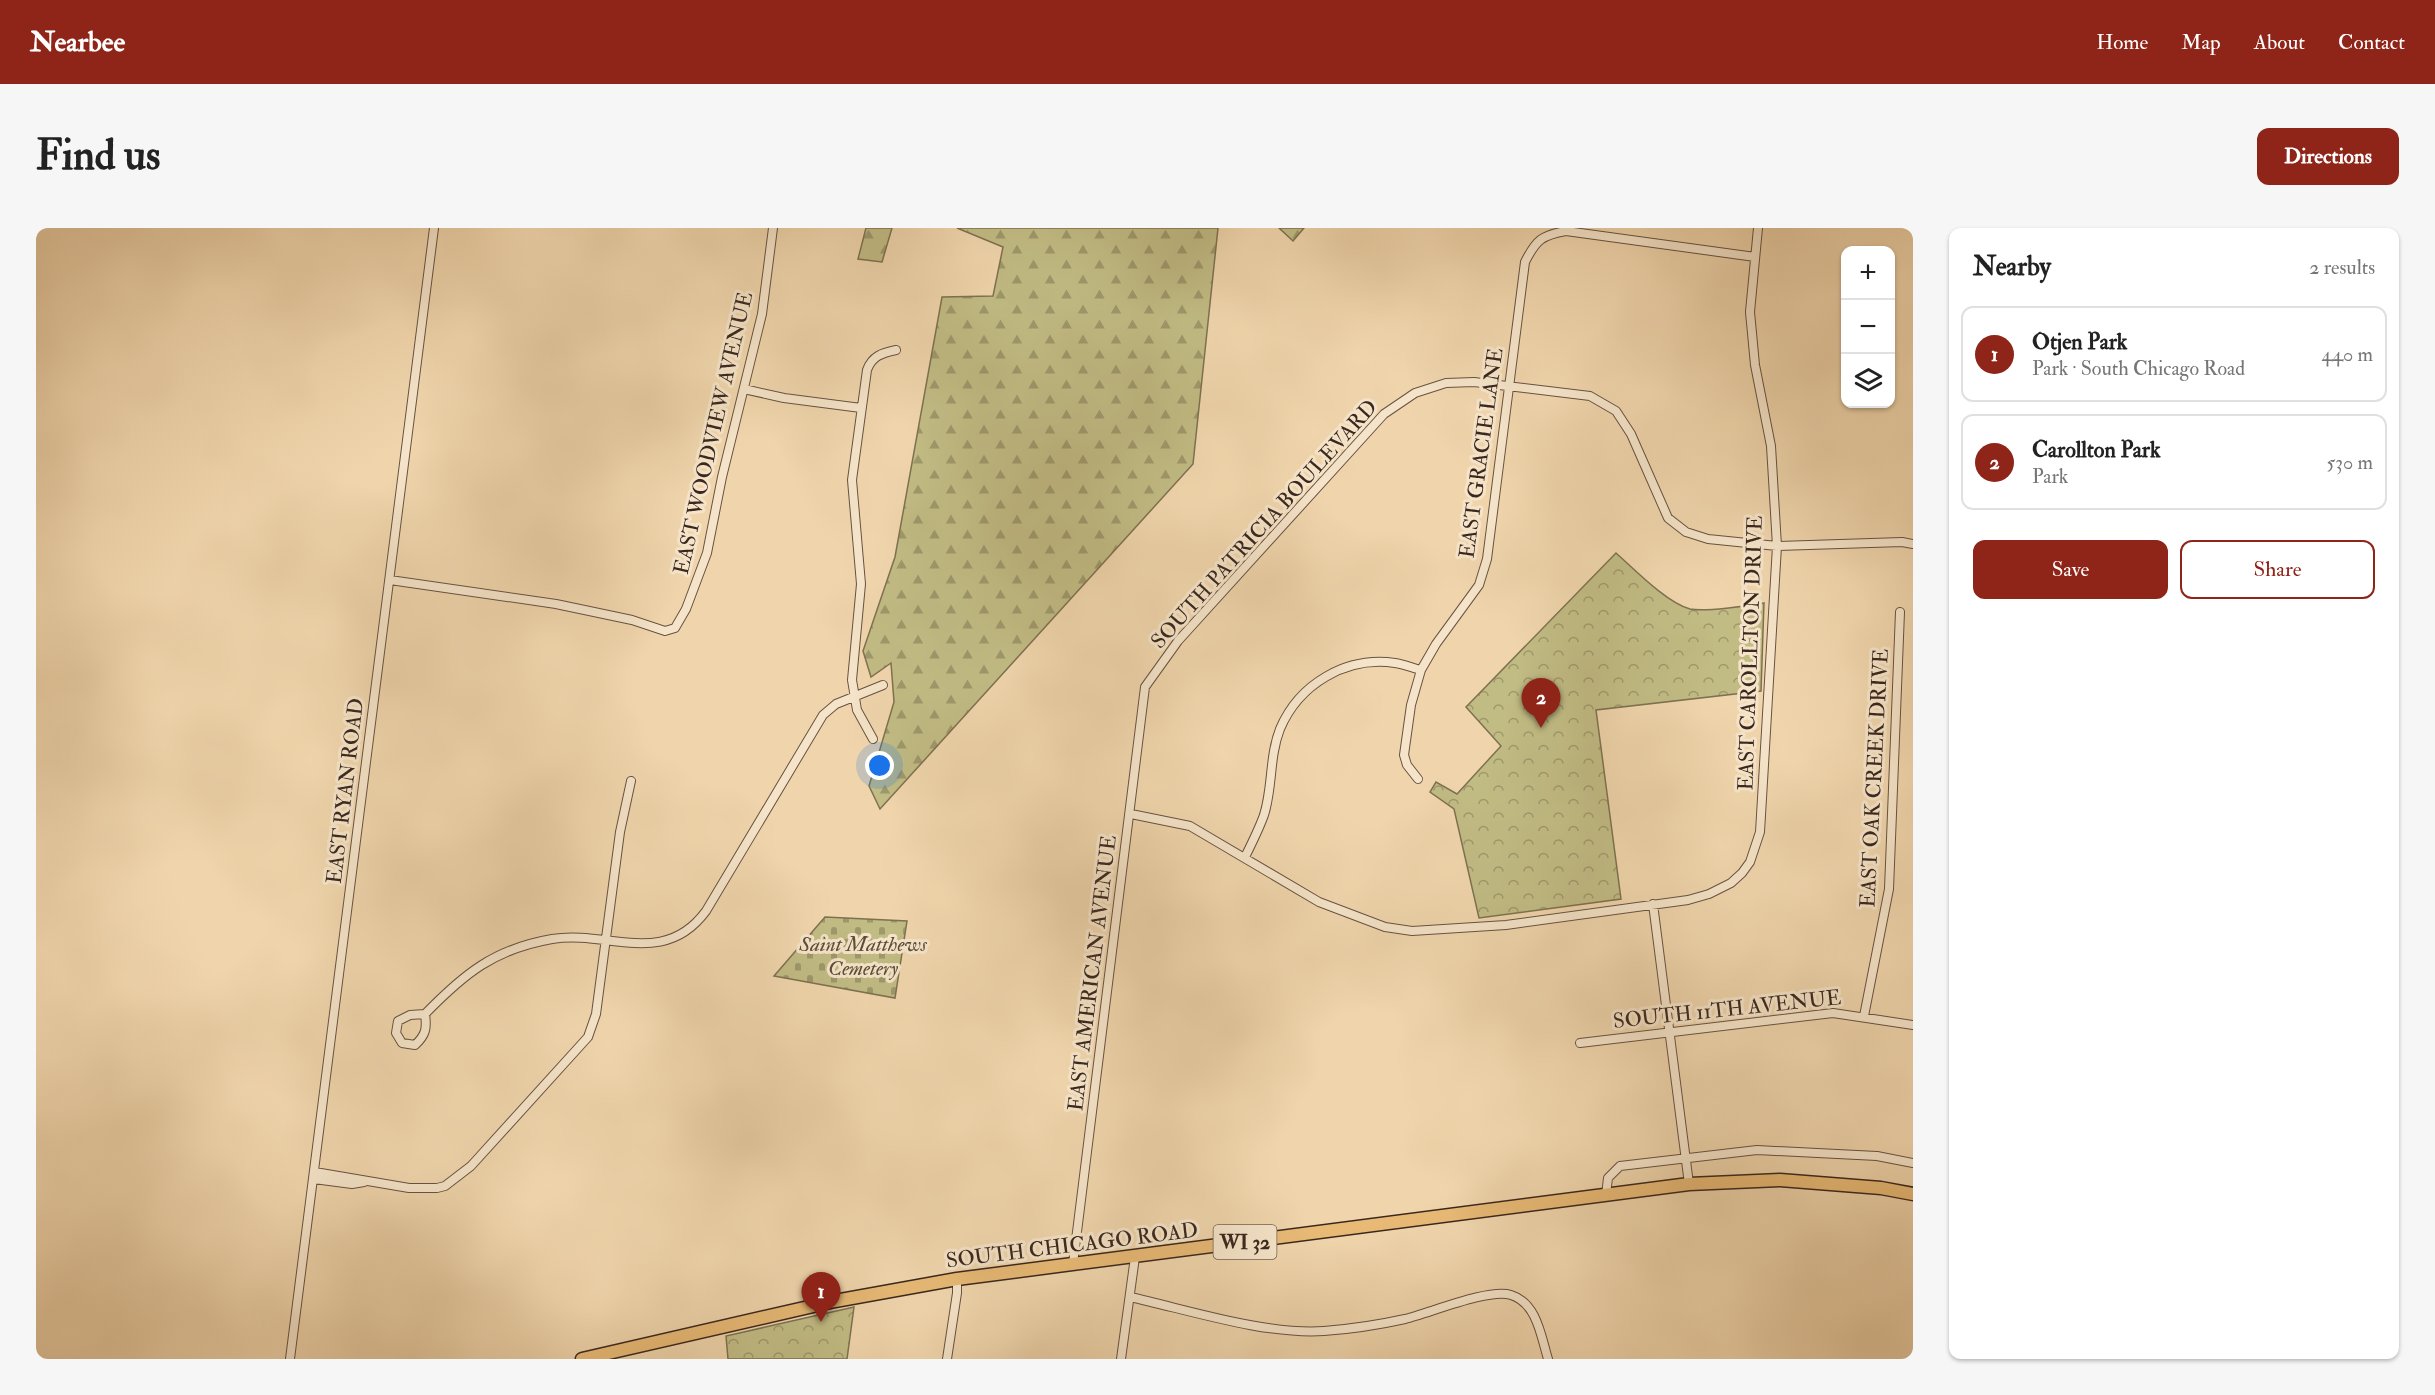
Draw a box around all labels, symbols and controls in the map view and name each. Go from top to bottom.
text: Nearbee [30,25,125,60]
text: Home [2096,29,2148,56]
text: Map [2181,29,2221,56]
text: About [2254,29,2305,56]
text: Contact [2338,29,2405,56]
button: Directions [2257,128,2399,185]
text: Find us [36,130,160,182]
map controls [1841,246,1895,408]
button: + [1841,246,1895,300]
text: Nearby [1973,251,2051,283]
text: 2 results [2309,255,2375,280]
street label: EAST WOODVIEW AVENUE [668,289,759,577]
button: − [1841,300,1895,354]
text: Otjen Park [2032,328,2127,356]
text: 1 [1991,342,1998,367]
text: 440 m [2321,342,2373,367]
street label: EAST GRACIE LANE [1453,346,1510,560]
button: layers [1841,354,1895,408]
text: Park · South Chicago Road [2032,356,2245,381]
street label: SOUTH PATRICIA BOULEVARD [1145,394,1383,655]
text: Carollton Park [2032,436,2160,464]
text: 2 [1989,450,2000,475]
text: 530 m [2327,450,2373,475]
text: Park [2032,464,2068,489]
street label: EAST CAROLLTON DRIVE [1732,515,1769,791]
button: Save [1973,540,2168,599]
button: Share [2180,540,2375,599]
street label: EAST OAK CREEK DRIVE [1854,648,1895,908]
pin: 2 [1522,678,1560,728]
street label: EAST RYAN ROAD [321,697,370,885]
your location [865,751,894,780]
street label: EAST AMERICAN AVENUE [1062,834,1123,1113]
park label: Saint Matthews Cemetery [798,931,928,982]
street label: SOUTH 11TH AVENUE [1612,984,1842,1035]
street label: SOUTH CHICAGO ROAD [944,1217,1200,1274]
road number: WI 32 [1214,1225,1276,1259]
pin: 1 [802,1272,840,1322]

